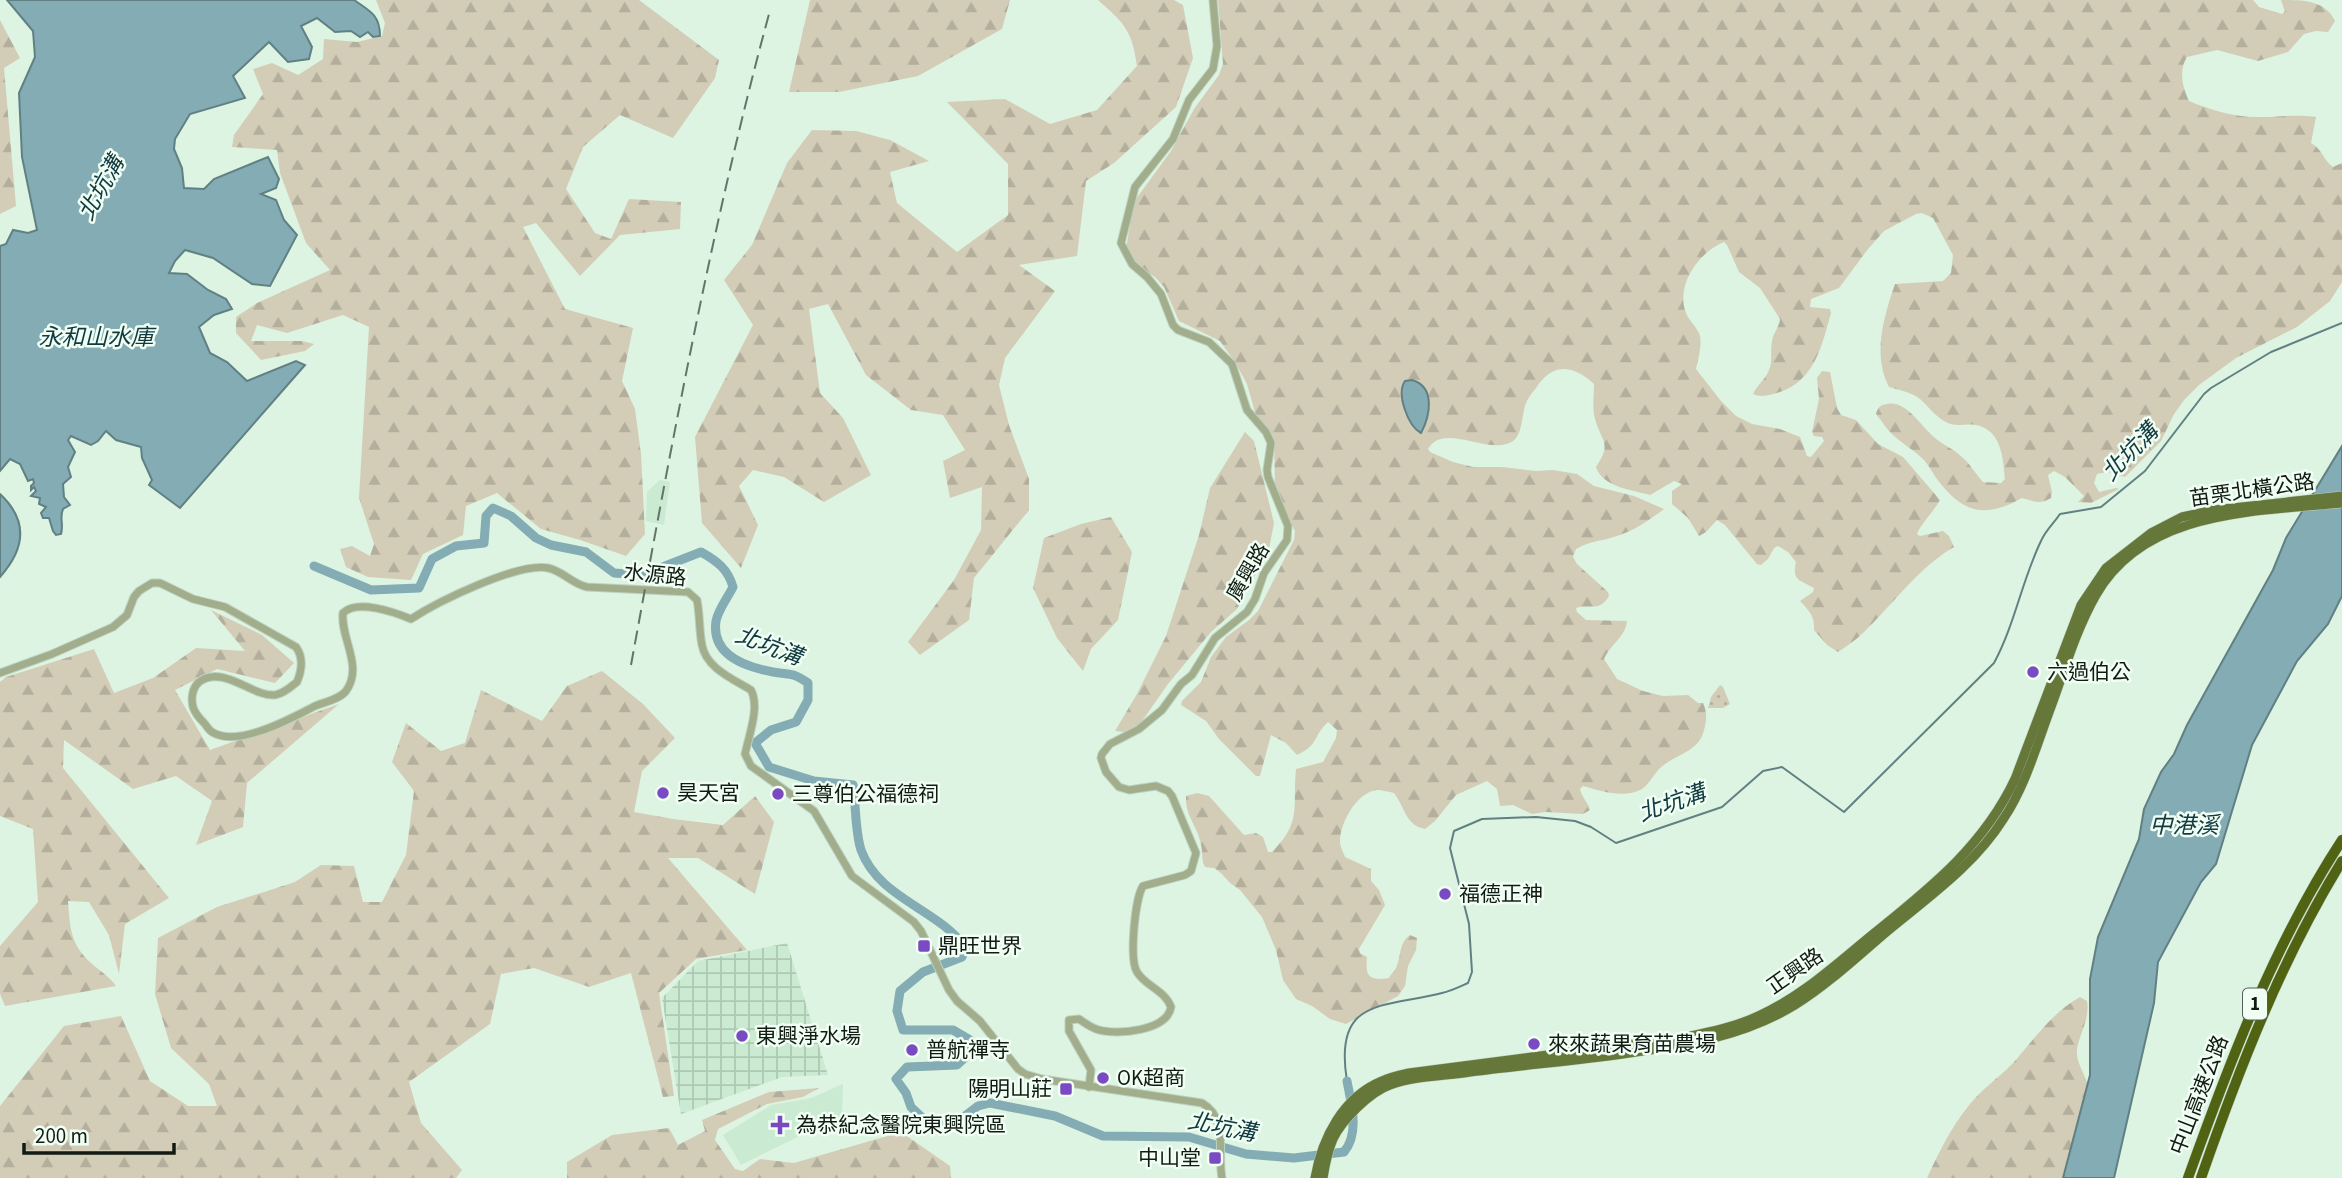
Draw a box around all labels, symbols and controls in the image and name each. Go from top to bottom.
water label: 北坑溝 [70,147,134,226]
water label: 永和山水庫 [39,321,158,354]
water label: 北坑溝 [2094,414,2168,488]
street label: 苗栗北橫公路 [2188,466,2316,514]
street label: 廣興路 [1219,537,1277,607]
street label: 水源路 [622,557,688,593]
water label: 北坑溝 [731,618,810,675]
place label: 六過伯公 [2047,657,2131,687]
marker: 六過伯公 [2025,664,2041,680]
water label: 北坑溝 [1634,775,1713,830]
place label: 昊天宮 [677,778,740,808]
place label: 三尊伯公福德祠 [792,779,939,809]
marker: 昊天宮 [655,785,671,801]
marker: 三尊伯公福德祠 [770,786,786,802]
water label: 中港溪 [2150,809,2222,842]
place label: 福德正神 [1459,879,1543,909]
marker: 福德正神 [1437,886,1453,902]
place label: 鼎旺世界 [938,931,1022,961]
marker: 鼎旺世界 [916,938,932,954]
street label: 正興路 [1761,941,1829,1001]
road number: 1 [2243,988,2267,1020]
place label: 東興淨水場 [756,1021,861,1051]
marker: 東興淨水場 [734,1028,750,1044]
place label: 來來蔬果育苗農場 [1548,1029,1716,1059]
street label: 中山高速公路 [2162,1031,2236,1159]
place label: 普航禪寺 [926,1035,1010,1065]
marker: 來來蔬果育苗農場 [1526,1036,1542,1052]
marker: 普航禪寺 [904,1042,920,1058]
place label: OK超商 [1117,1063,1185,1093]
marker: OK超商 [1095,1070,1111,1086]
place label: 陽明山莊 [968,1074,1052,1104]
marker: 陽明山莊 [1058,1081,1074,1097]
water label: 北坑溝 [1185,1104,1262,1150]
place label: 為恭紀念醫院東興院區 [796,1110,1006,1140]
scale bar [24,1112,175,1156]
marker: 為恭紀念醫院東興院區 [770,1115,790,1135]
text: 200 m [35,1121,88,1151]
place label: 中山堂 [1138,1143,1201,1173]
marker: 中山堂 [1207,1150,1223,1166]

